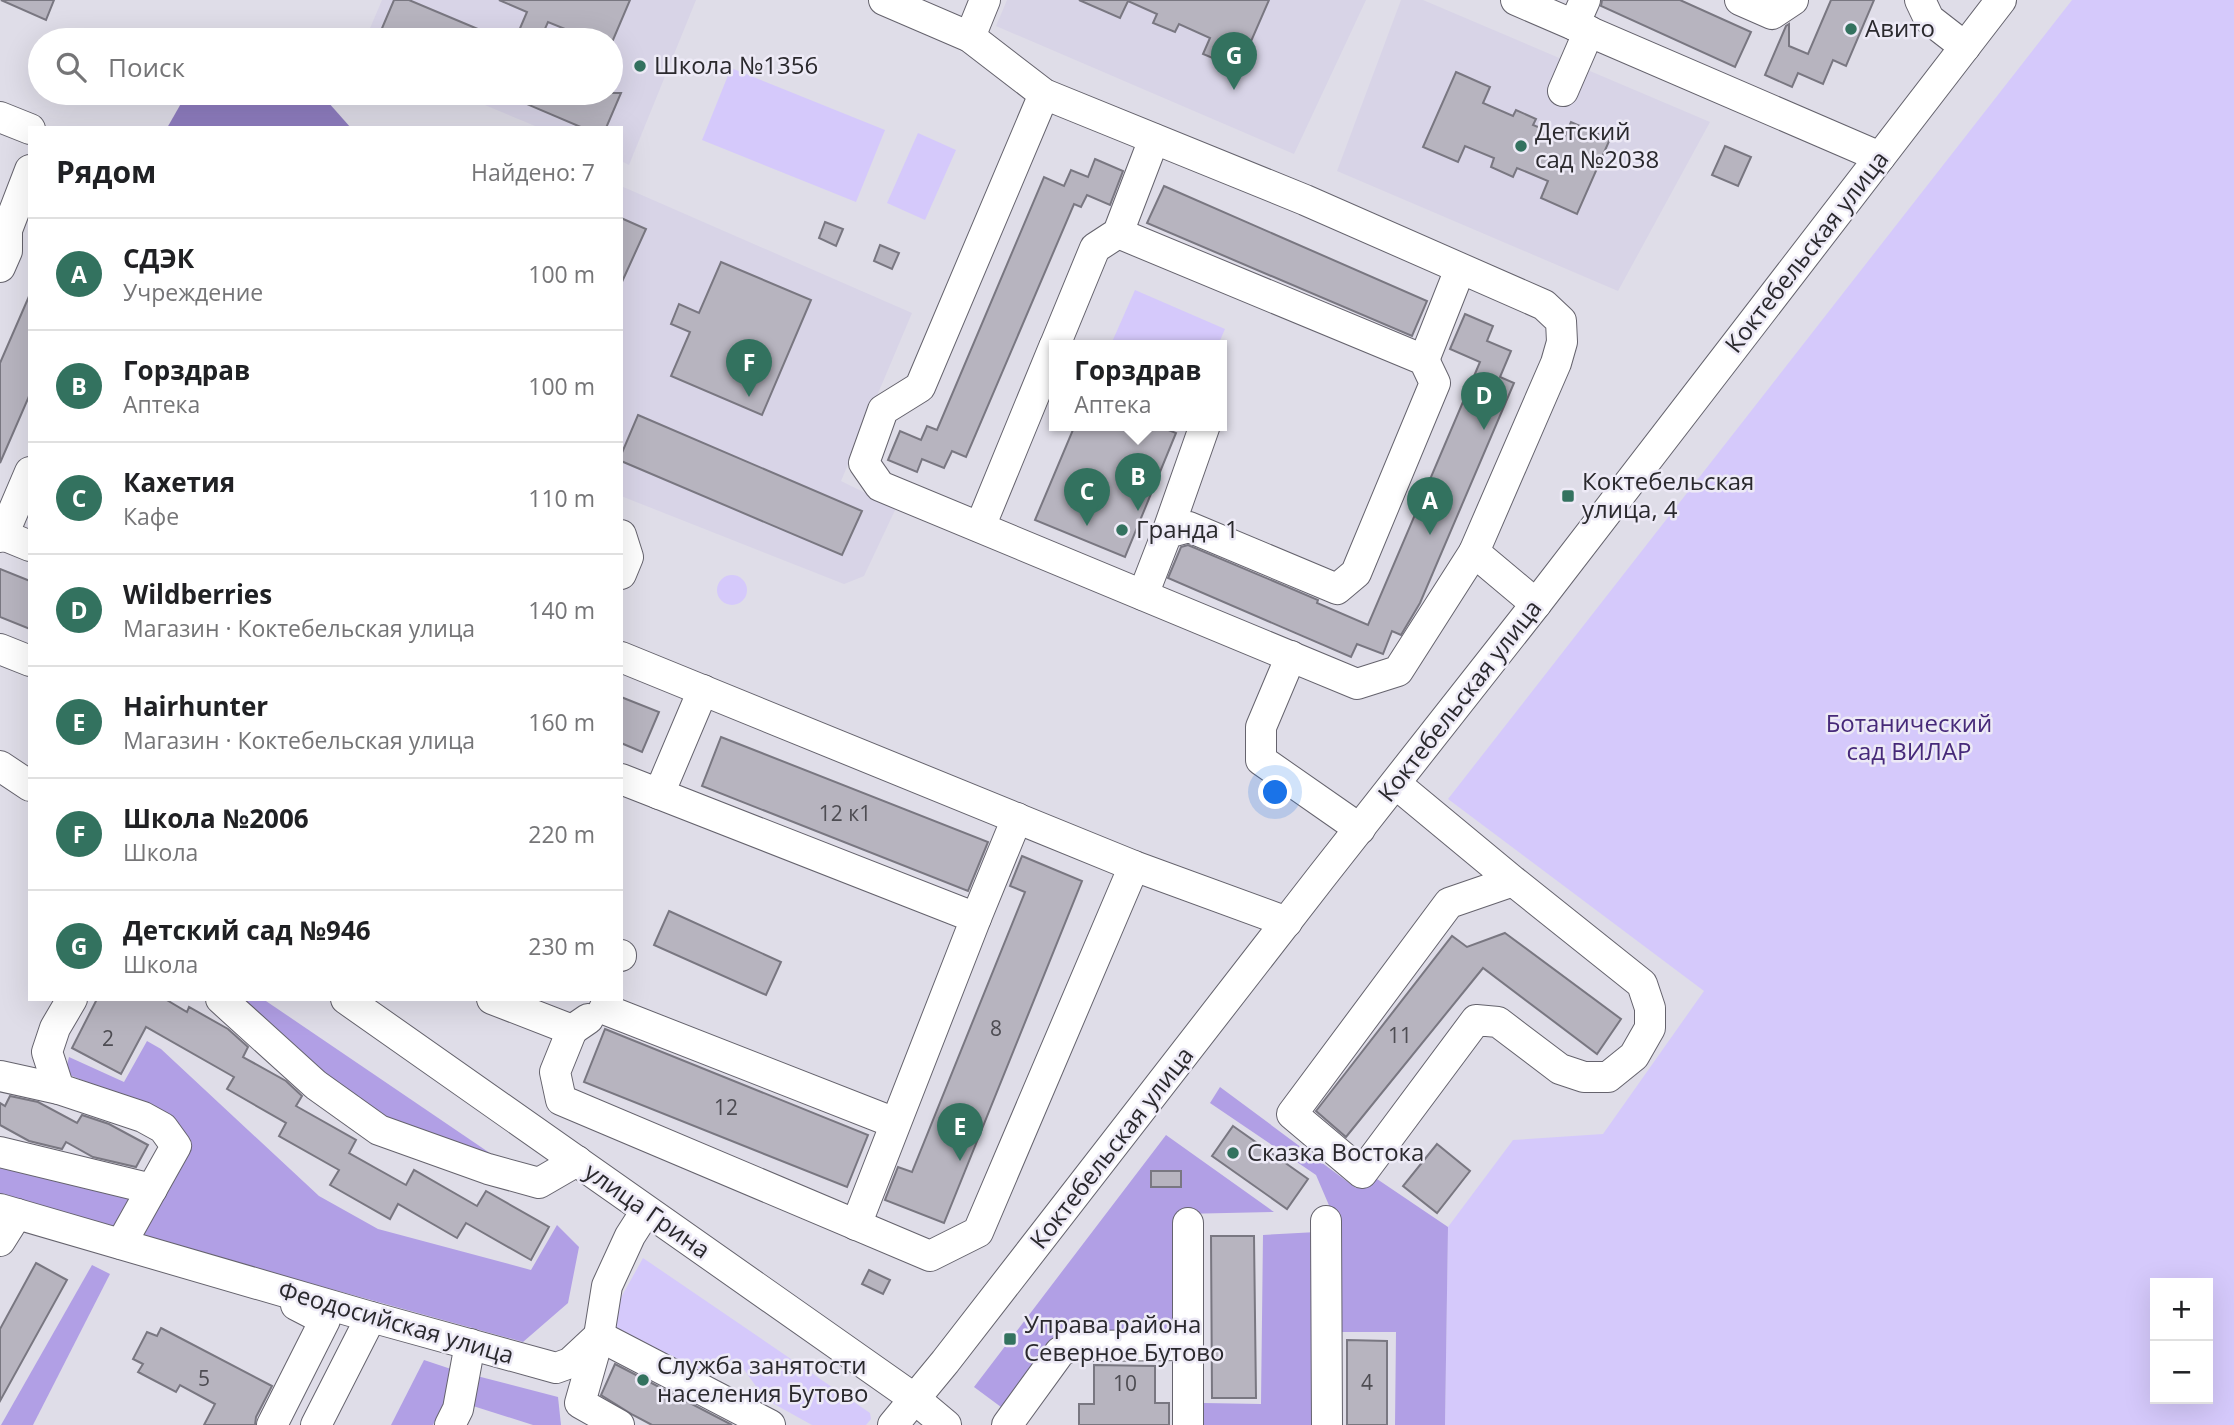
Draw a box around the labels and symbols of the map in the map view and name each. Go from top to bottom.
place label: Авито [1865,11,1935,44]
marker: Авито [1843,21,1859,37]
pin: G [1211,32,1257,90]
place label: Школа №1356 [654,48,818,81]
marker: Школа №1356 [632,58,648,74]
place label: Детский сад №2038 [1535,114,1659,175]
marker: Детский сад №2038 [1513,138,1529,154]
street label: Коктебельская улица [1716,143,1895,359]
pin: F [726,339,772,397]
pin: D [1461,372,1507,430]
pin: B [1115,453,1161,511]
place label: Коктебельская улица, 4 [1582,464,1754,525]
pin: C [1064,468,1110,526]
pin: A [1407,477,1453,535]
marker: Коктебельская улица, 4 [1560,488,1576,504]
place label: Гранда 1 [1136,512,1239,545]
marker: Гранда 1 [1114,522,1130,538]
street label: Коктебельская улица [1369,592,1548,808]
park label: Ботанический сад ВИЛАР [1826,706,1992,767]
your location [1258,775,1292,809]
house number: 12 к1 [819,799,871,827]
house number: 8 [990,1014,1002,1042]
house number: 11 [1388,1021,1412,1049]
house number: 2 [102,1024,114,1052]
street label: Коктебельская улица [1021,1039,1200,1255]
house number: 12 [714,1093,738,1121]
pin: E [937,1103,983,1161]
place label: Сказка Востока [1247,1135,1424,1168]
marker: Сказка Востока [1225,1145,1241,1161]
street label: улица Грина [578,1154,717,1265]
street label: Феодосийская улица [275,1272,518,1371]
place label: Управа района Северное Бутово [1024,1307,1225,1368]
marker: Управа района Северное Бутово [1002,1331,1018,1347]
place label: Служба занятости населения Бутово [657,1348,868,1409]
house number: 5 [198,1364,210,1392]
house number: 4 [1361,1368,1373,1396]
house number: 10 [1113,1369,1137,1397]
marker: Служба занятости населения Бутово [635,1372,651,1388]

